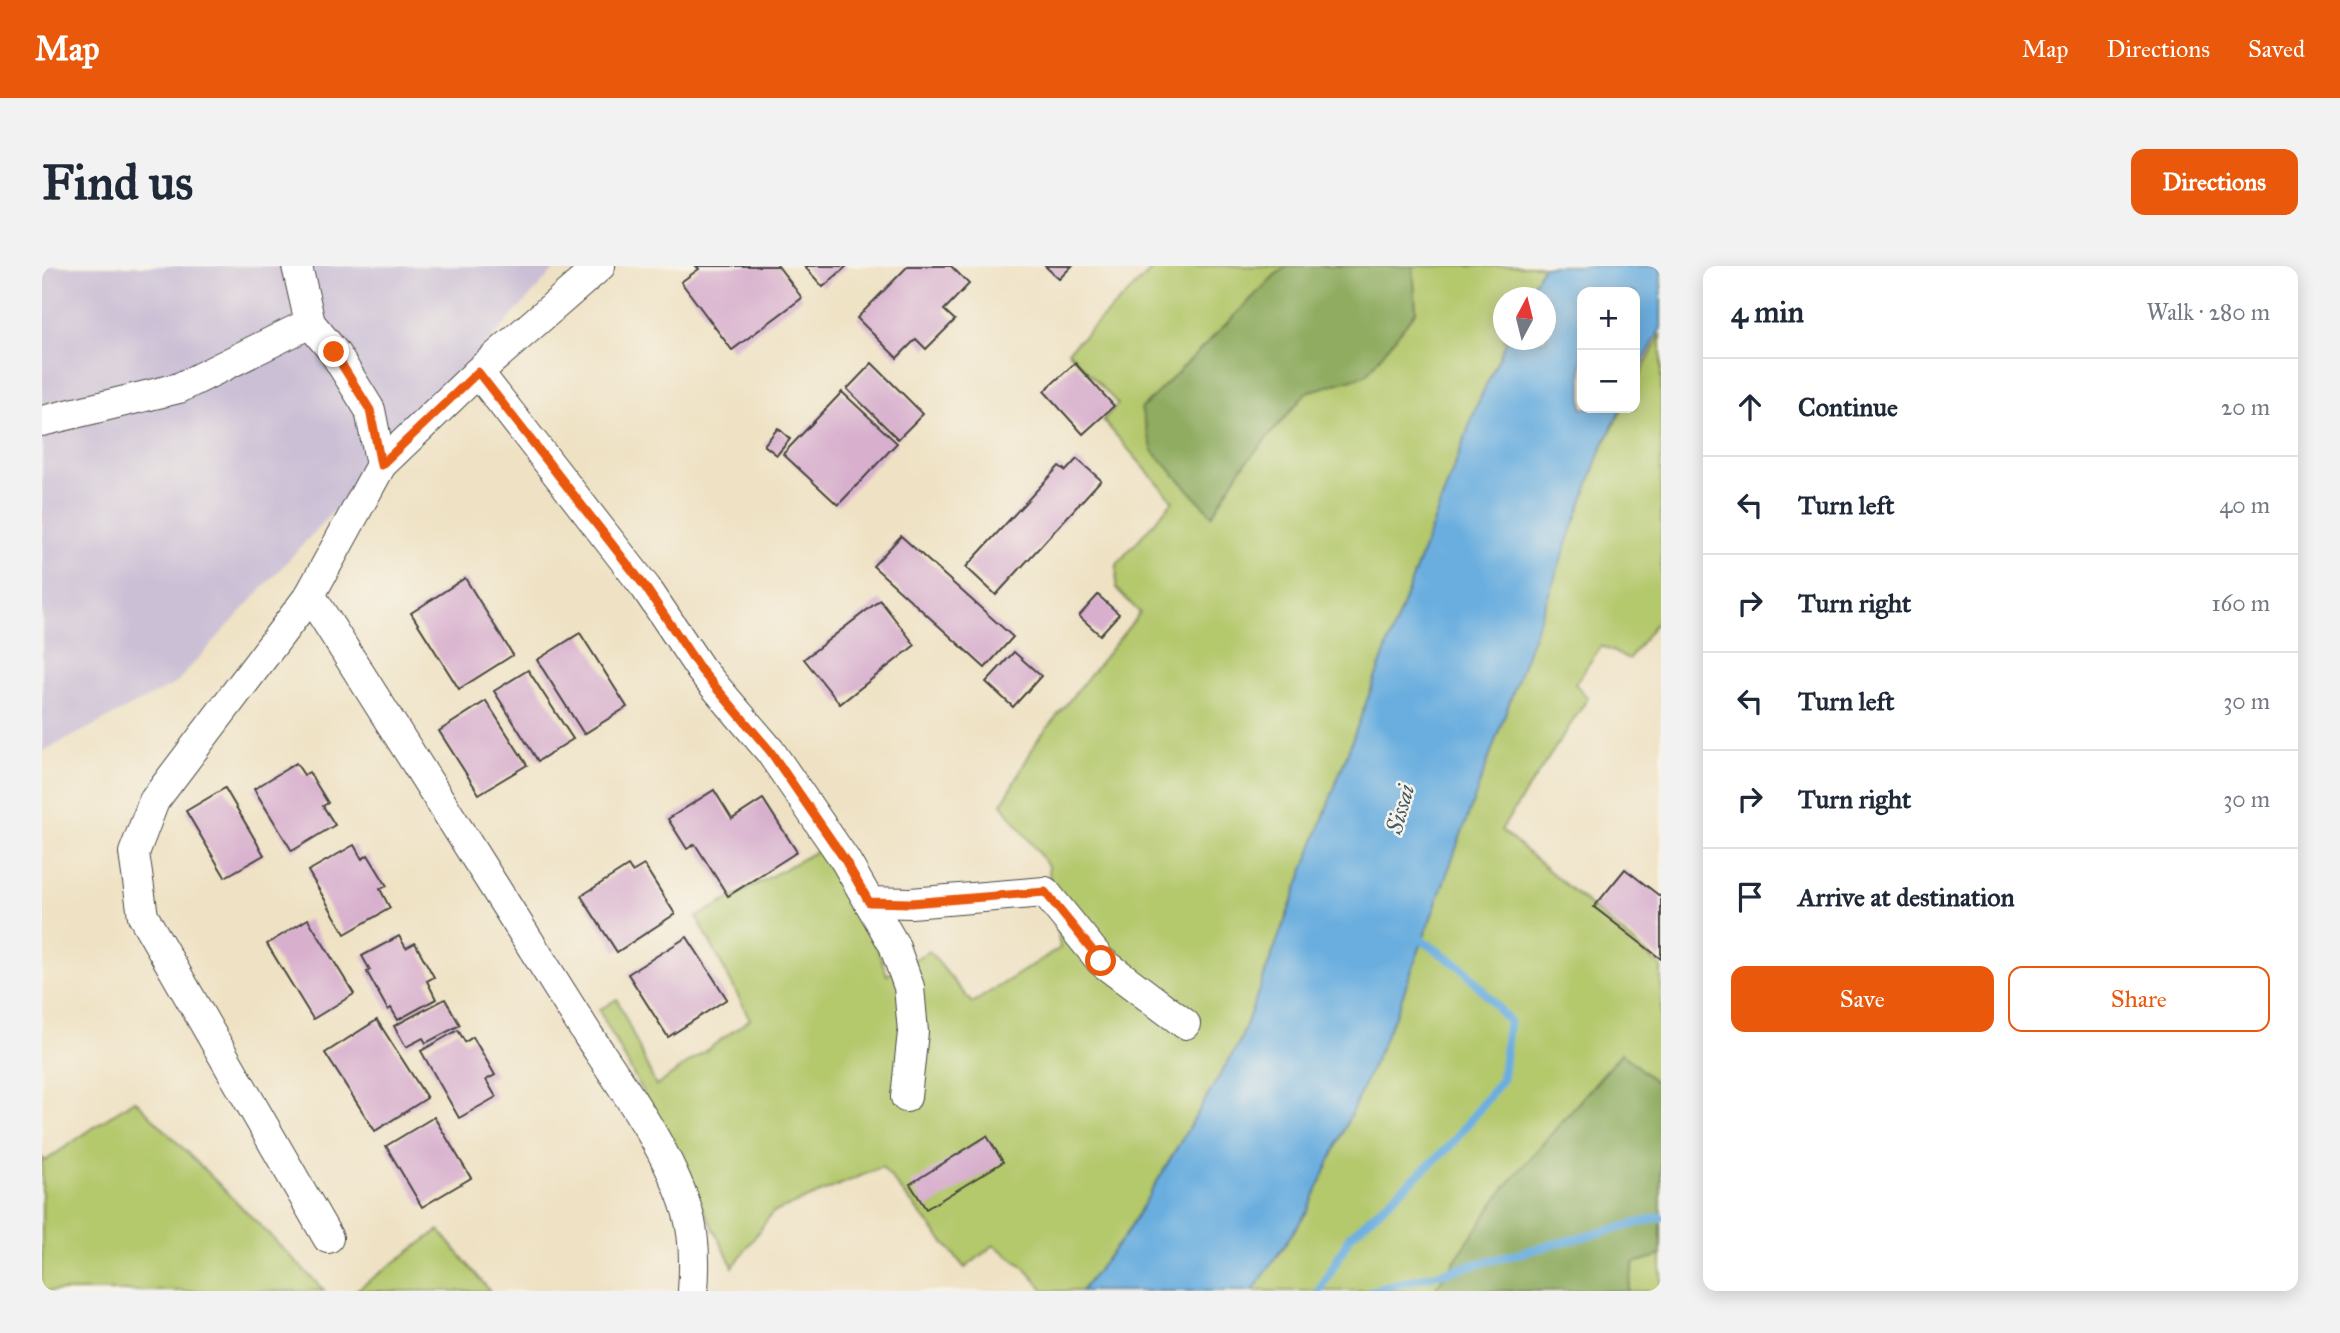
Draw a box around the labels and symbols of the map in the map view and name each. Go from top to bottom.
north arrow [1493,287,1556,350]
route end [318,336,349,367]
water label: Sissai [1379,781,1420,838]
route start [1085,945,1116,976]

